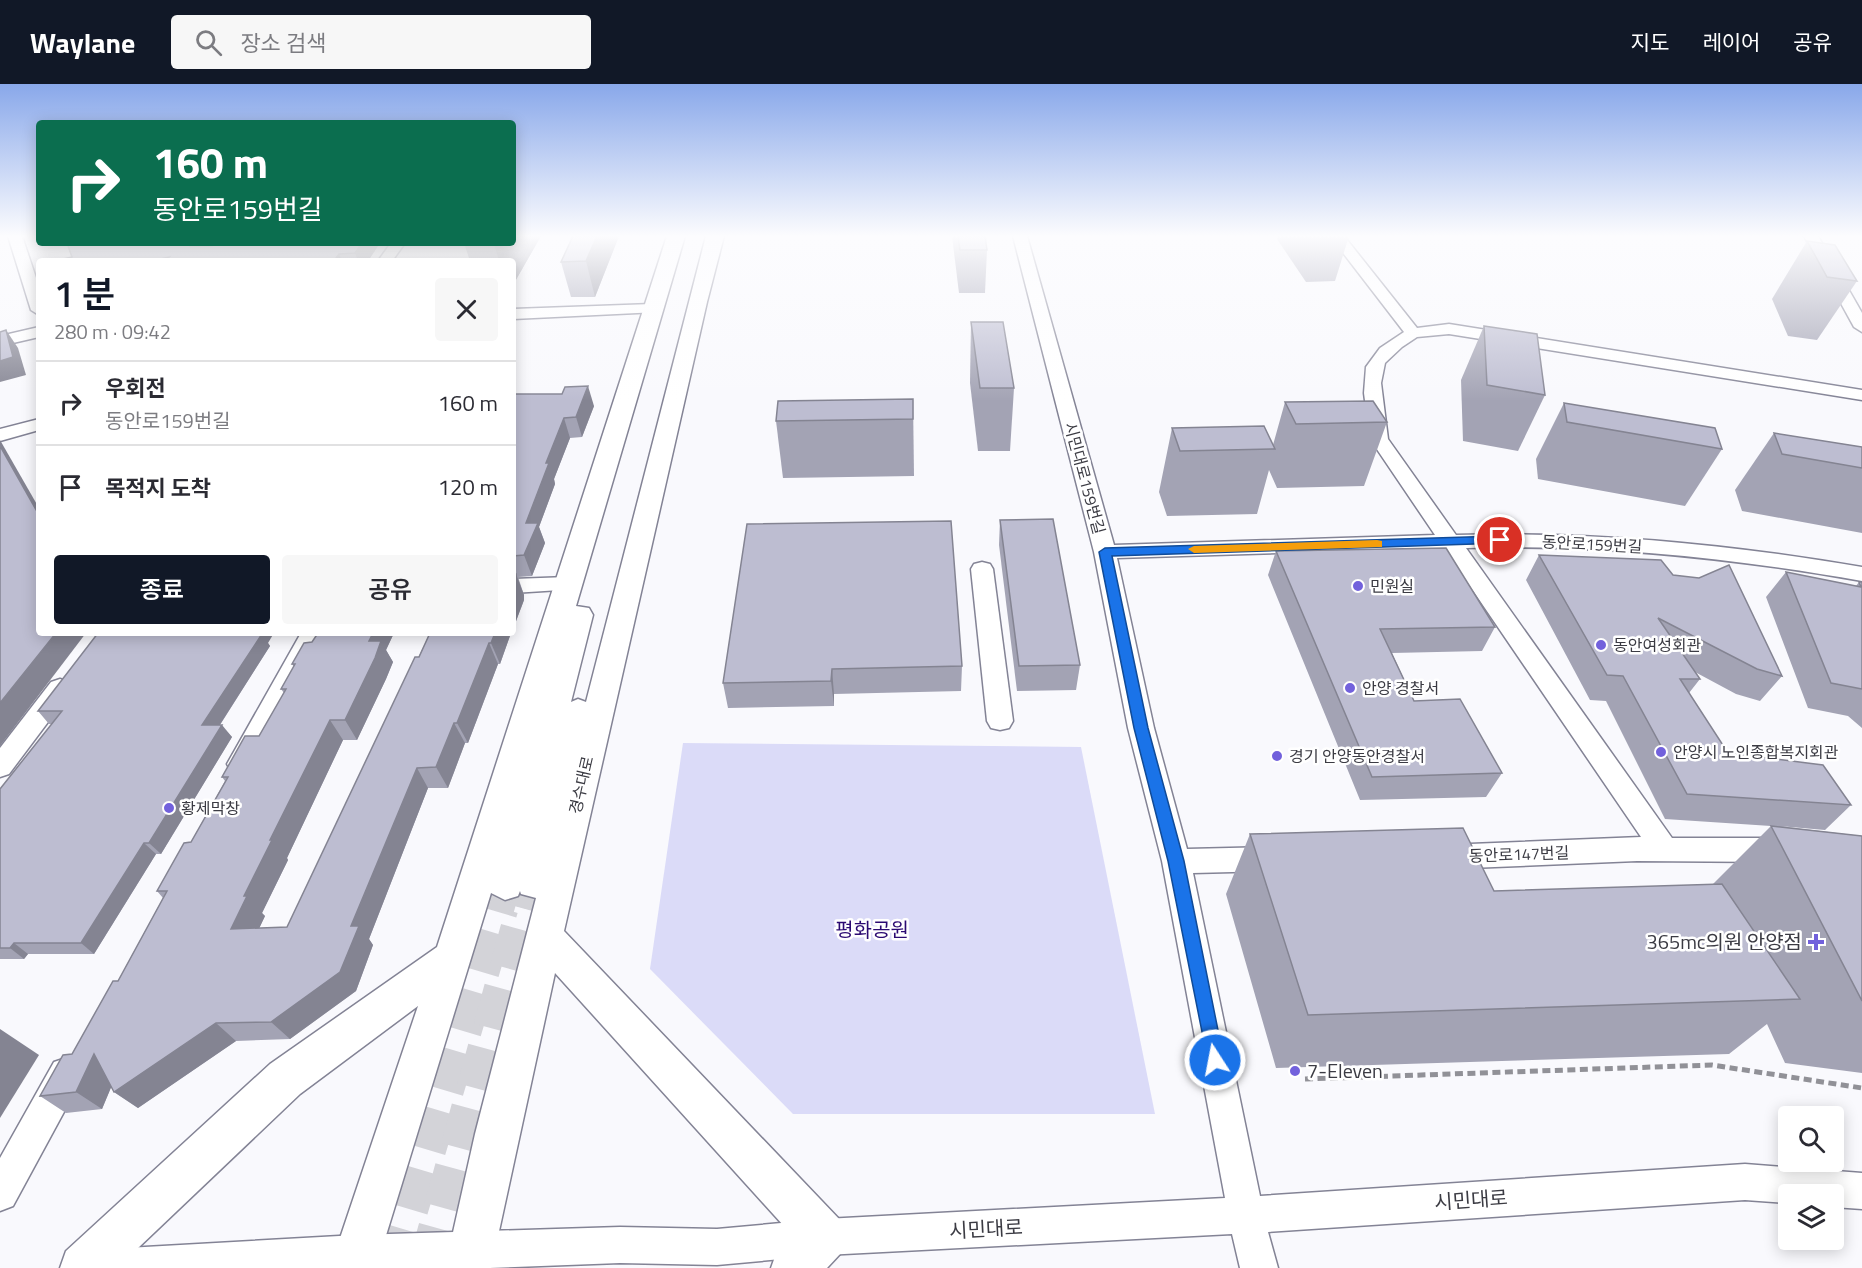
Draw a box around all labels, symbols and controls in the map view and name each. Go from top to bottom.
search box [171,15,591,69]
text: Waylane [30,21,135,64]
icon: search [192,26,225,59]
text: 장소 검색 [240,26,326,60]
text: 지도 [1631,26,1669,58]
text: 레이어 [1702,26,1760,58]
text: 공유 [1793,26,1832,58]
text: 160 m [153,130,268,194]
icon: right [54,144,132,222]
text: 동안로159번길 [153,188,323,229]
text: 1 분 [54,266,115,321]
button: close [435,278,498,341]
text: 280 m · 09:42 [54,316,171,347]
text: 우회전 [105,371,166,405]
text: 160 m [438,386,498,420]
icon: right [54,387,87,420]
text: 동안로159번길 [105,405,231,436]
street label: 시민대로159번길 [1059,419,1111,537]
text: 120 m [438,470,498,504]
icon: arrive [54,471,87,504]
text: 목적지 도착 [105,471,211,505]
pin [1474,514,1525,565]
icon: arrive [1483,523,1516,556]
street label: 동안로159번길 [1541,529,1643,559]
button: 종료 [54,555,270,624]
button: 공유 [282,555,498,624]
place label: 민원실 [1370,574,1414,598]
marker: 민원실 [1351,579,1365,593]
place label: 동안여성회관 [1613,633,1702,657]
marker: 동안여성회관 [1594,638,1608,652]
place label: 안양 경찰서 [1362,676,1439,700]
marker: 안양 경찰서 [1343,681,1357,695]
place label: 안양시 노인종합복지회관 [1673,740,1839,764]
place label: 경기 안양동안경찰서 [1289,744,1425,768]
marker: 안양시 노인종합복지회관 [1654,745,1668,759]
marker: 경기 안양동안경찰서 [1270,749,1284,763]
street label: 경수대로 [563,753,599,816]
place label: 황제막창 [181,796,240,820]
marker: 황제막창 [162,801,176,815]
street label: 동안로147번길 [1468,840,1570,868]
park label: 평화공원 [835,914,909,945]
place label: 365mc의원 안양점 [1647,926,1802,957]
marker: 365mc의원 안양점 [1807,933,1825,951]
position arrow [1183,1028,1247,1092]
place label: 7-Eleven [1307,1055,1383,1086]
marker: 7-Eleven [1288,1064,1302,1078]
map controls [1778,1106,1844,1250]
button: search [1778,1106,1844,1172]
street label: 시민대로 [1433,1181,1509,1218]
button: layers [1778,1184,1844,1250]
street label: 시민대로 [948,1211,1024,1246]

